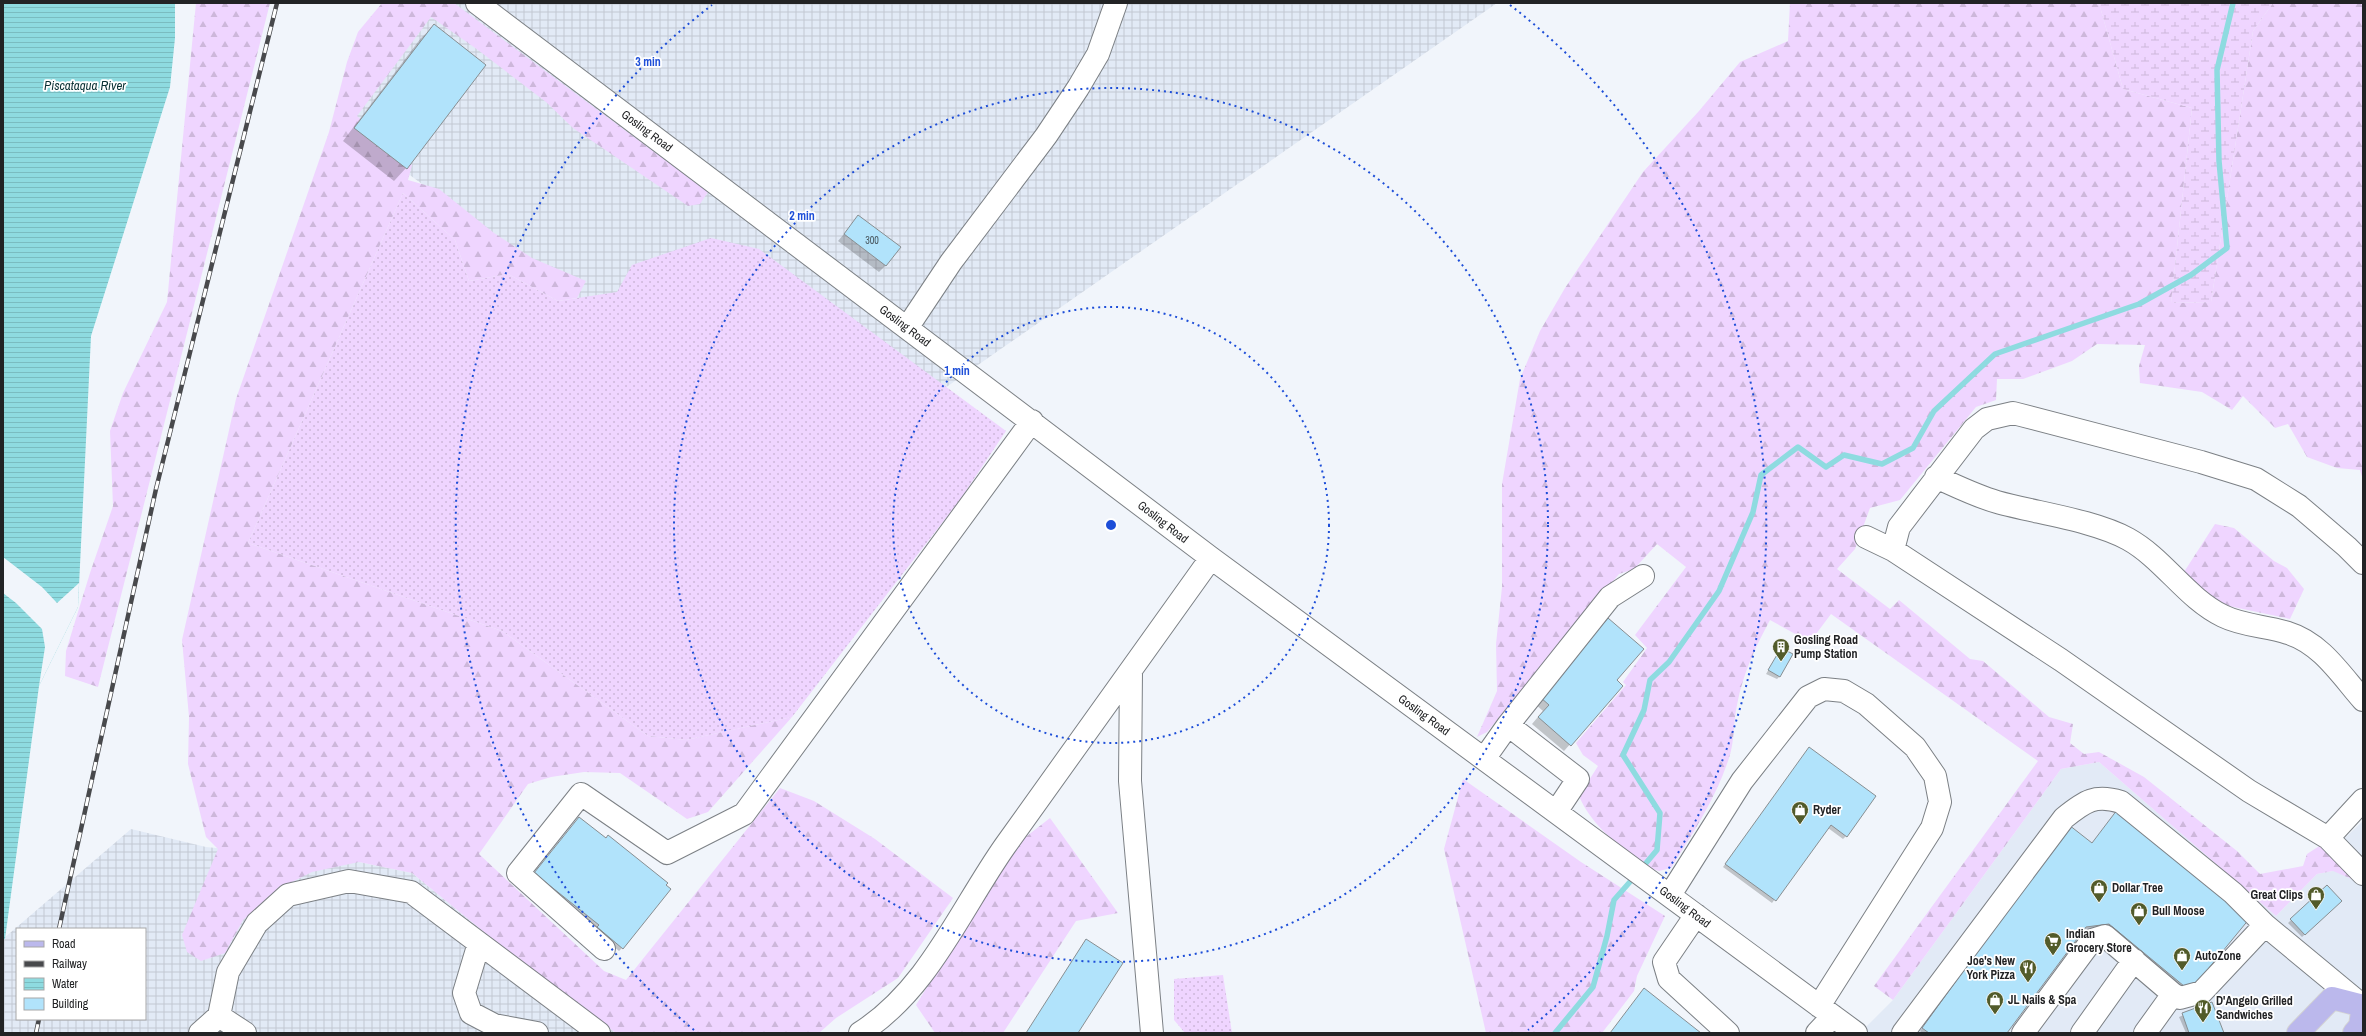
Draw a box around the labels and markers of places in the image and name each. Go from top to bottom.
centre of rings [1104,518,1118,532]
place label: Gosling Road Pump Station [1794,632,1858,662]
building icon: Gosling Road Pump Station [1771,637,1791,662]
shop icon: Ryder [1790,800,1810,825]
place label: Ryder [1813,802,1841,818]
shop icon: Dollar Tree [2089,878,2109,903]
place label: Dollar Tree [2112,880,2163,896]
shop icon: Great Clips [2306,885,2326,910]
place label: Great Clips [2250,887,2304,903]
shop icon: Bull Moose [2129,901,2149,926]
place label: Bull Moose [2152,903,2205,919]
place label: Indian Grocery Store [2066,926,2132,956]
supermarket icon: Indian Grocery Store [2043,931,2063,956]
shop icon: AutoZone [2172,946,2192,971]
place label: AutoZone [2195,948,2241,964]
place label: Joe's New York Pizza [1966,953,2016,983]
restaurant icon: Joe's New York Pizza [2018,958,2038,983]
shop icon: JL Nails & Spa [1985,990,2005,1015]
place label: JL Nails & Spa [2008,992,2077,1008]
place label: D'Angelo Grilled Sandwiches [2216,993,2293,1023]
restaurant icon: D'Angelo Grilled Sandwiches [2193,998,2213,1023]

